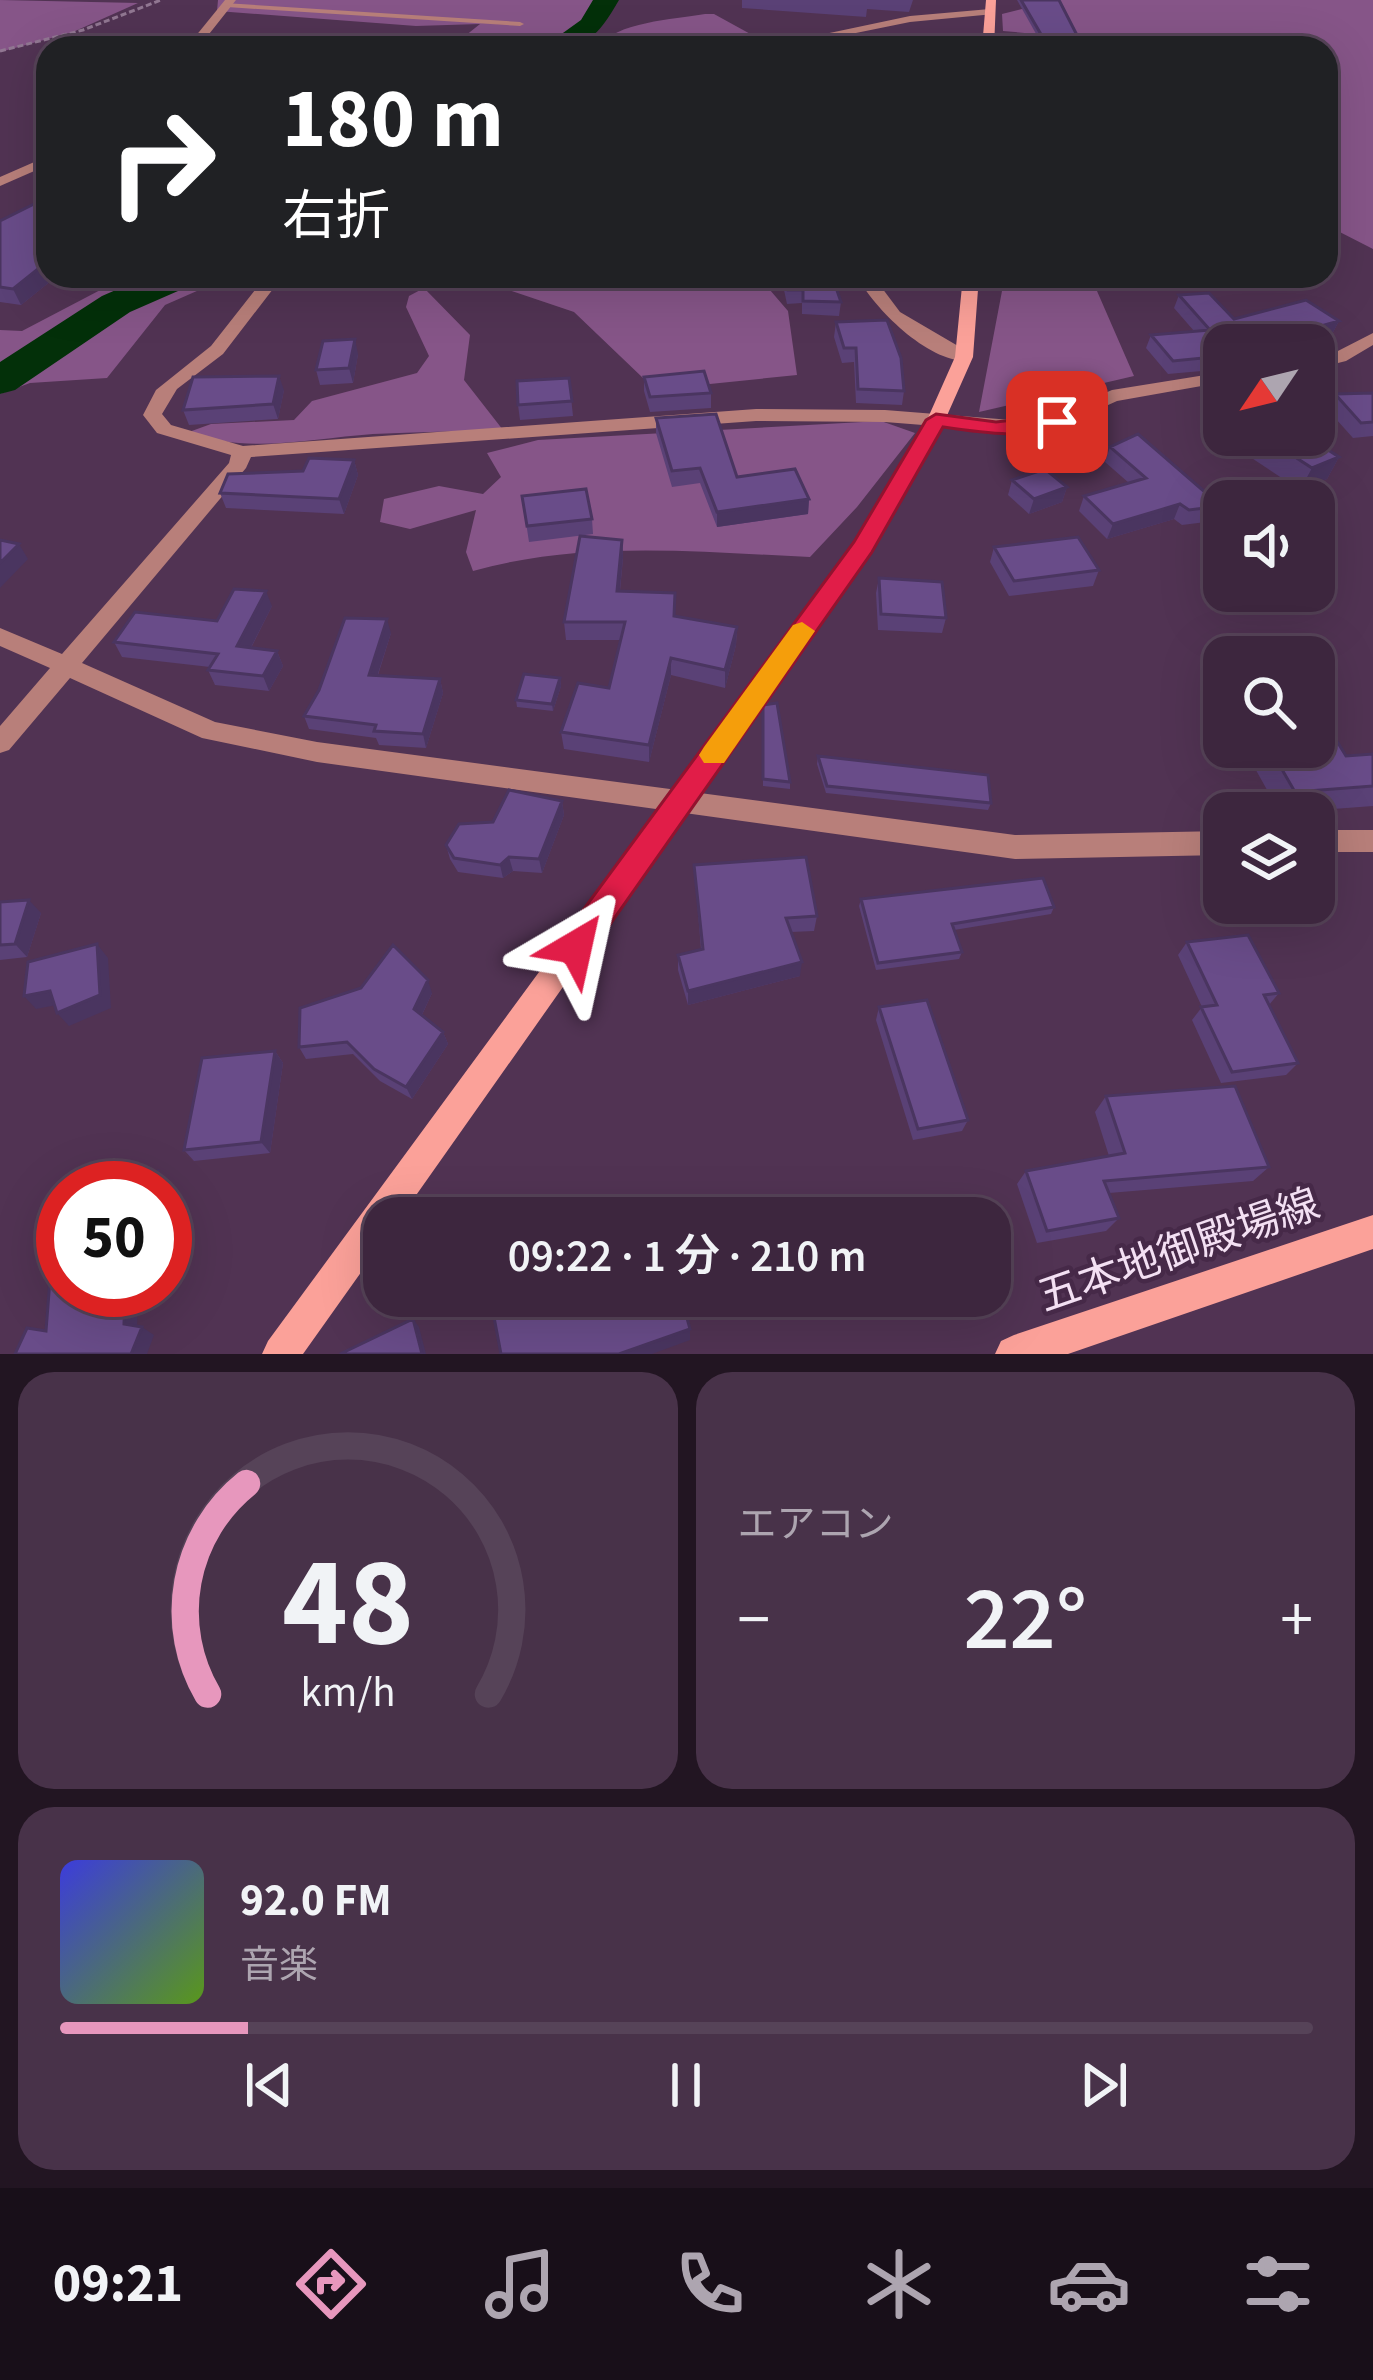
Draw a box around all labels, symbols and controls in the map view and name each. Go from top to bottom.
text: 180 m [282,60,504,180]
icon: right [84,84,240,240]
text: 右折 [282,179,390,256]
north arrow [1203,324,1335,456]
map controls [1203,324,1335,924]
pin [1006,371,1108,473]
icon: arrive [1024,389,1090,455]
button: sound [1203,480,1335,612]
button: search [1203,636,1335,768]
button: layers [1203,792,1335,924]
position arrow [513,884,639,1010]
speed limit sign: 50 [36,1161,192,1317]
street label: 五本地御殿場線 [1030,1175,1328,1327]
text: 09:22 · 1 分 · 210 m [508,1225,866,1289]
text: エアコン [738,1497,894,1553]
text: 48 [282,1515,414,1693]
text: 22° [963,1556,1087,1684]
text: − [738,1573,770,1667]
text: + [1280,1573,1313,1667]
text: km/h [300,1661,395,1722]
text: 92.0 FM [240,1869,392,1933]
text: 音楽 [240,1938,318,1994]
icon: previous [236,2052,302,2118]
icon: pause [653,2052,719,2118]
icon: next [1071,2052,1137,2118]
icon: directions [289,2242,373,2326]
icon: music [478,2242,562,2326]
icon: phone [668,2242,752,2326]
icon: climate [857,2242,941,2326]
icon: car [1047,2242,1131,2326]
icon: filters [1236,2242,1320,2326]
text: 09:21 [53,2246,183,2323]

